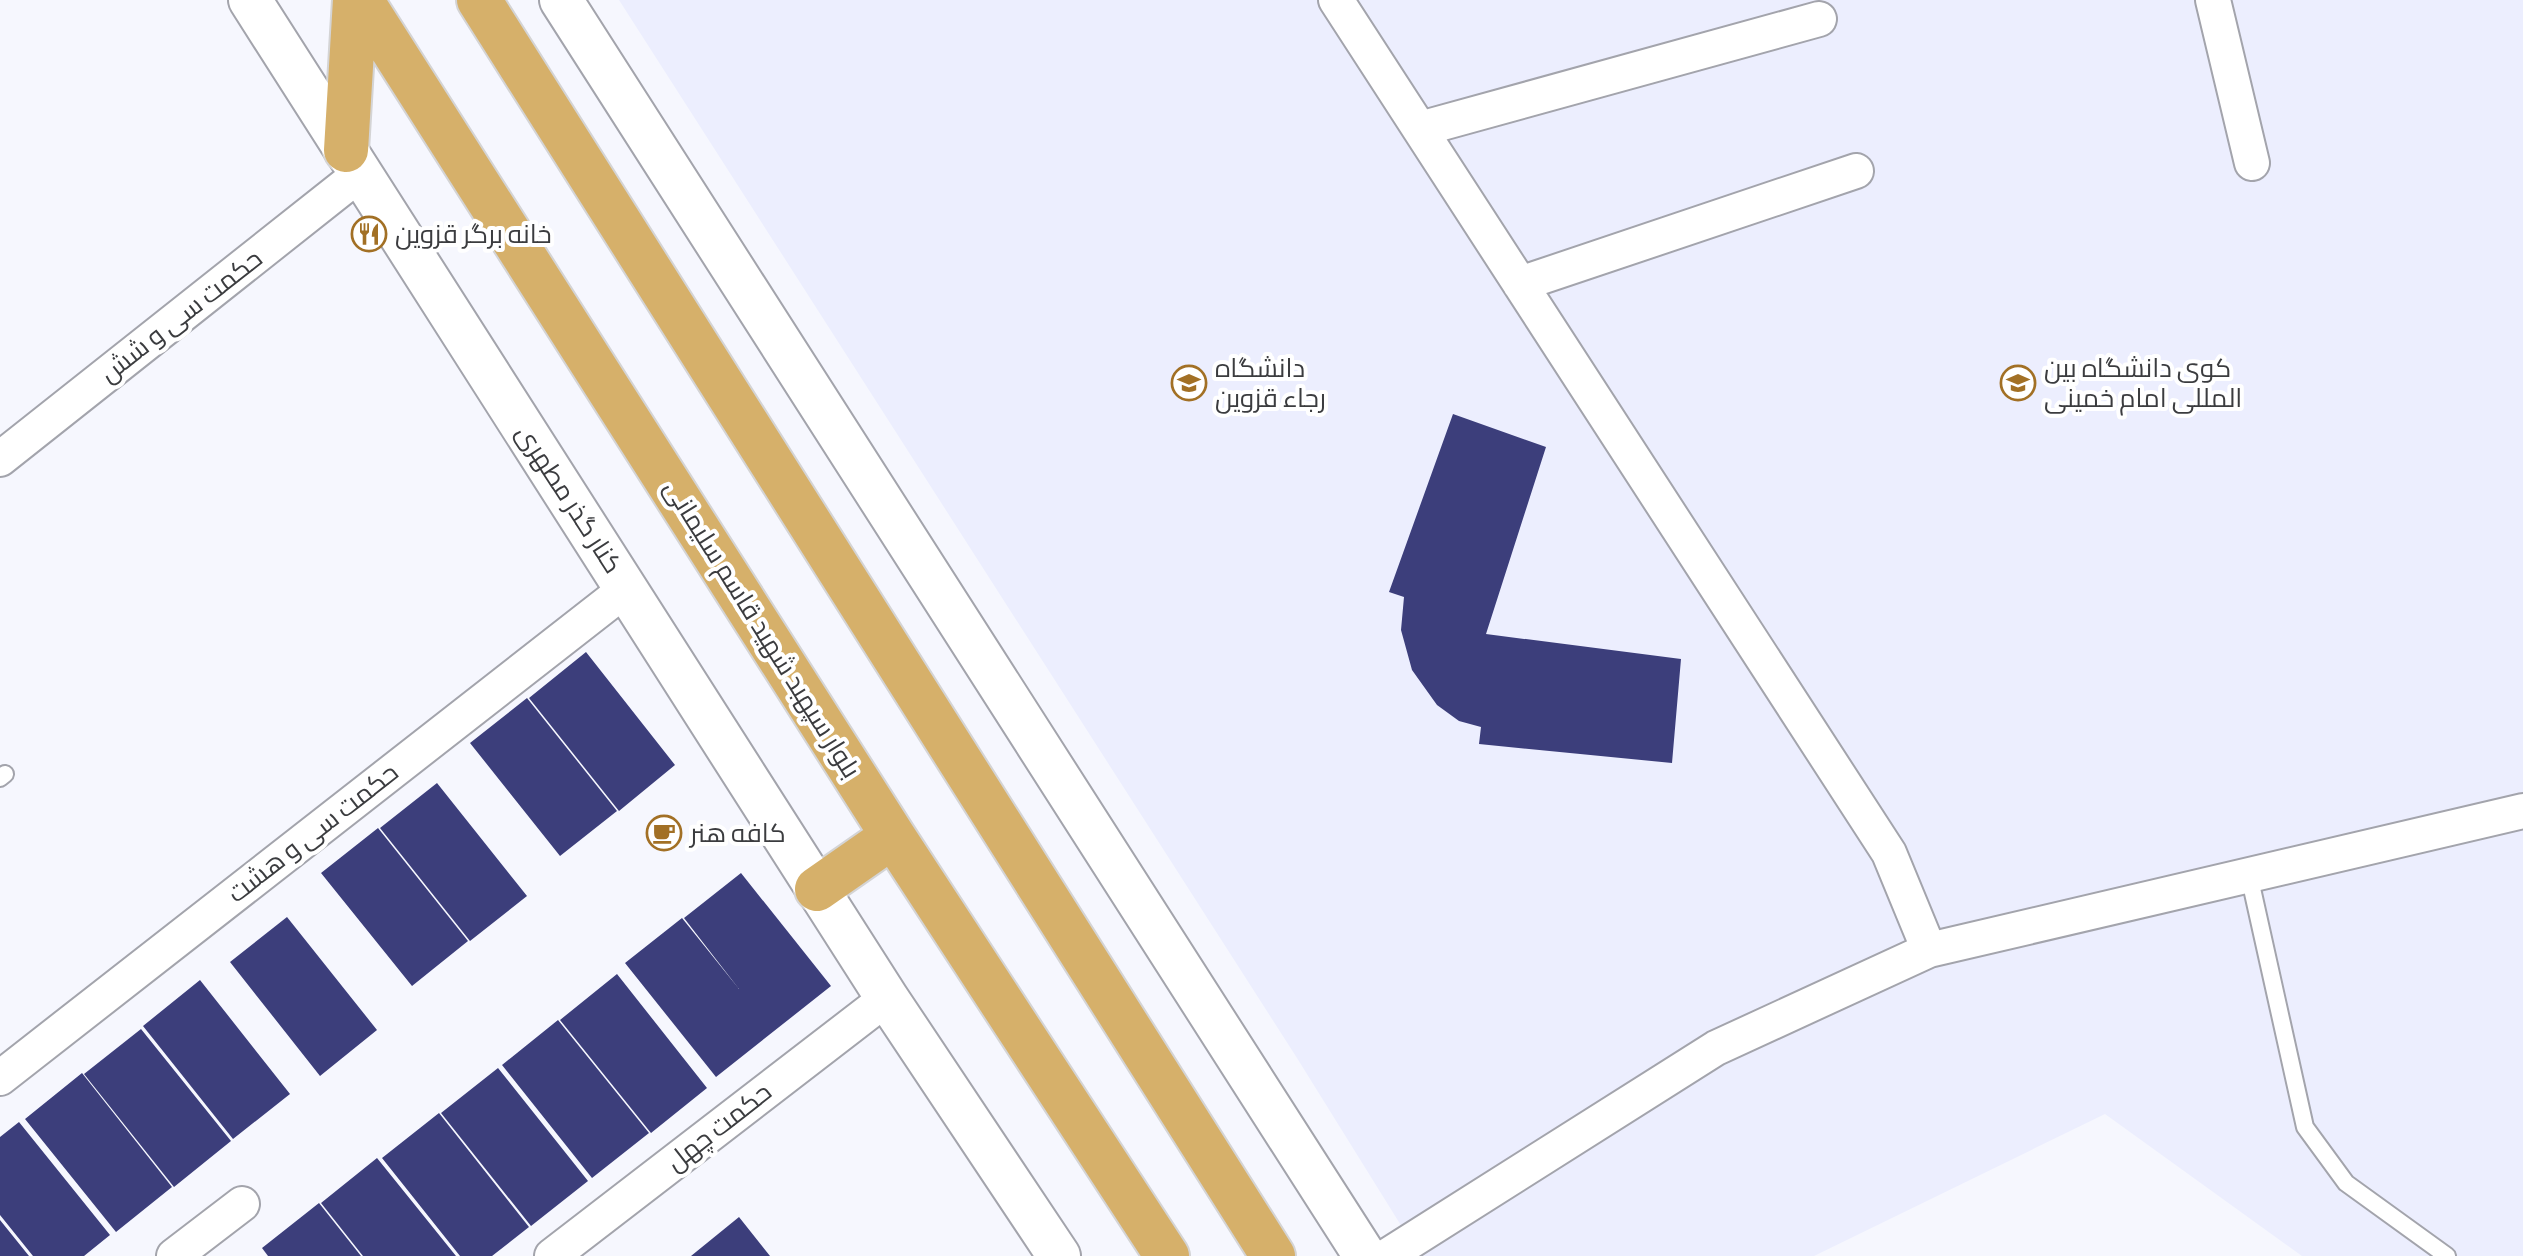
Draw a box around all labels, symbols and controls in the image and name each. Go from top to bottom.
restaurant icon: خانه برگر قزوین [350,215,388,253]
place label: خانه برگر قزوین [395,220,552,250]
street label: حکمت سی و شش [94,244,268,389]
place label: دانشگاه رجاء قزوین [1215,354,1326,414]
place label: کوی دانشگاه بین المللی امام خمینی [2044,354,2242,416]
school or university icon: دانشگاه رجاء قزوین [1170,364,1208,402]
school or university icon: کوی دانشگاه بین المللی امام خمینی [1999,364,2037,402]
street label: کنار گذر مطهری [509,419,628,579]
street label: بلوار سپهبد شهید قاسم سلیمانی [656,475,866,785]
street label: حکمت سی و هشت [222,758,404,909]
cafe icon: کافه هنر [645,814,683,852]
place label: کافه هنر [688,819,786,848]
street label: حکمت چهل [661,1077,778,1178]

